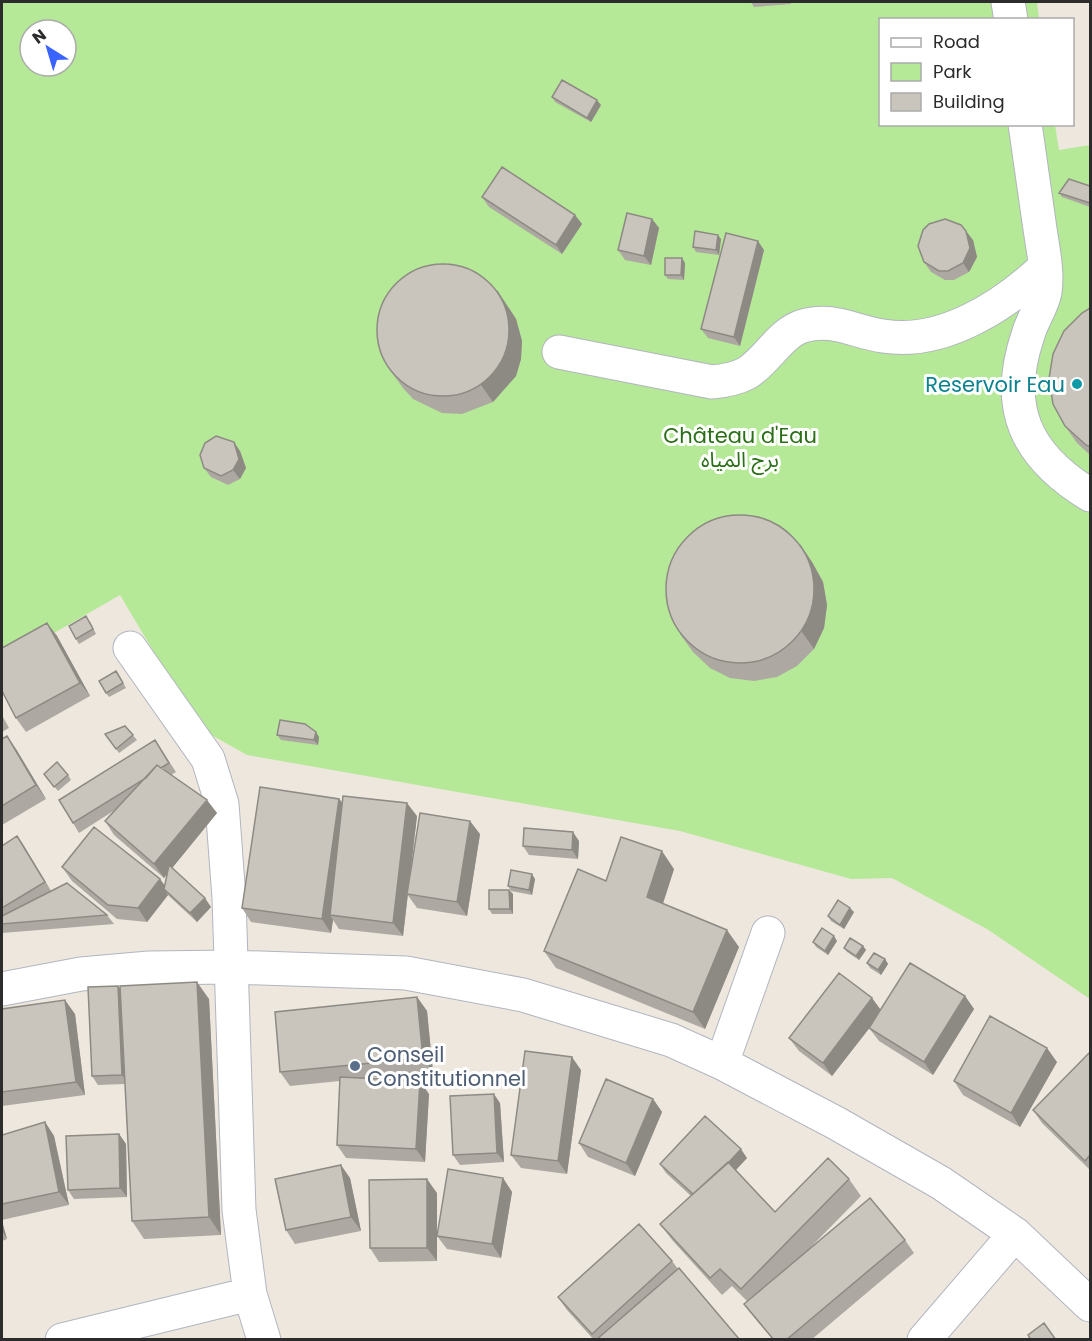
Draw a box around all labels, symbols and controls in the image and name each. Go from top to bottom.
north arrow [18,18,78,78]
legend [879,18,1074,126]
text: N [28,24,51,49]
text: Road [933,29,980,54]
text: Park [933,59,972,84]
text: Building [933,89,1005,114]
place label: Reservoir Eau [925,370,1065,399]
marker: Reservoir Eau [1070,377,1084,391]
park label: Château d'Eau برج المياه [663,421,817,475]
place label: Conseil Constitutionnel [367,1040,526,1093]
marker: Conseil Constitutionnel [348,1059,362,1073]

